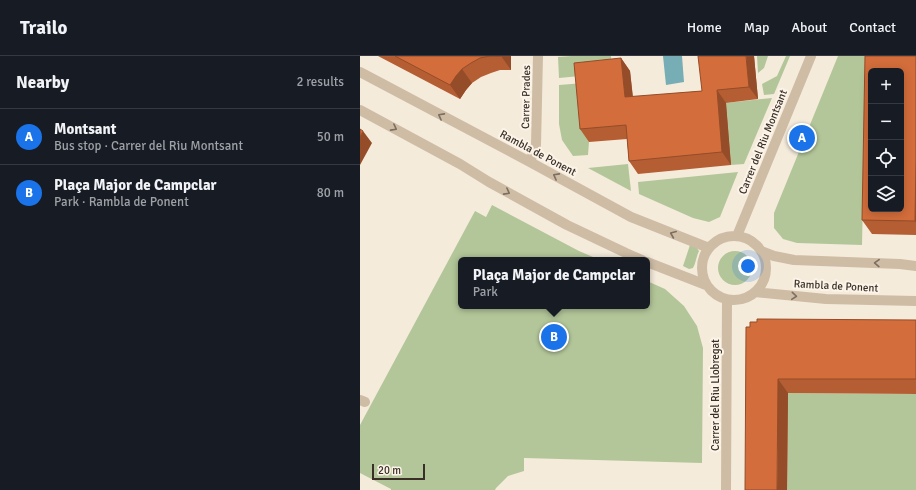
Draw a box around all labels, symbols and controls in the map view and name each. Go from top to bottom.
text: Trailo [20,16,67,40]
text: Home [687,19,722,36]
text: Map [744,19,769,36]
text: About [791,19,827,36]
text: Contact [849,19,896,36]
street label: Carrer Prades [519,65,533,129]
map controls [868,68,904,212]
button: + [868,68,904,104]
text: Nearby [16,72,69,93]
text: 2 results [296,74,344,90]
street label: Carrer del Riu Montsant [736,88,790,196]
button: − [868,104,904,140]
one-way arrow [438,113,445,120]
text: Montsant [54,120,116,138]
one-way arrow [390,123,397,131]
pin: A [789,123,815,153]
street label: Rambla de Ponent [498,127,579,179]
text: A [25,129,33,145]
text: 50 m [317,129,344,145]
text: Bus stop · Carrer del Riu Montsant [54,138,243,154]
button: locate [868,140,904,176]
one-way arrow [553,174,560,181]
text: Plaça Major de Campclar [54,176,217,194]
button: layers [868,176,904,212]
text: B [25,185,33,201]
text: 80 m [317,185,344,201]
one-way arrow [503,187,511,195]
text: Park · Rambla de Ponent [54,194,189,210]
one-way arrow [669,231,677,239]
your location [738,256,758,276]
popup [458,257,650,309]
one-way arrow [874,259,880,268]
text: Plaça Major de Campclar [473,266,635,284]
street label: Rambla de Ponent [793,277,879,295]
text: Park [473,284,498,300]
one-way arrow [791,291,797,300]
pin: B [541,322,567,352]
street label: Carrer del Riu Llobregat [709,339,722,451]
scale bar [372,462,425,481]
text: 20 m [378,464,401,477]

